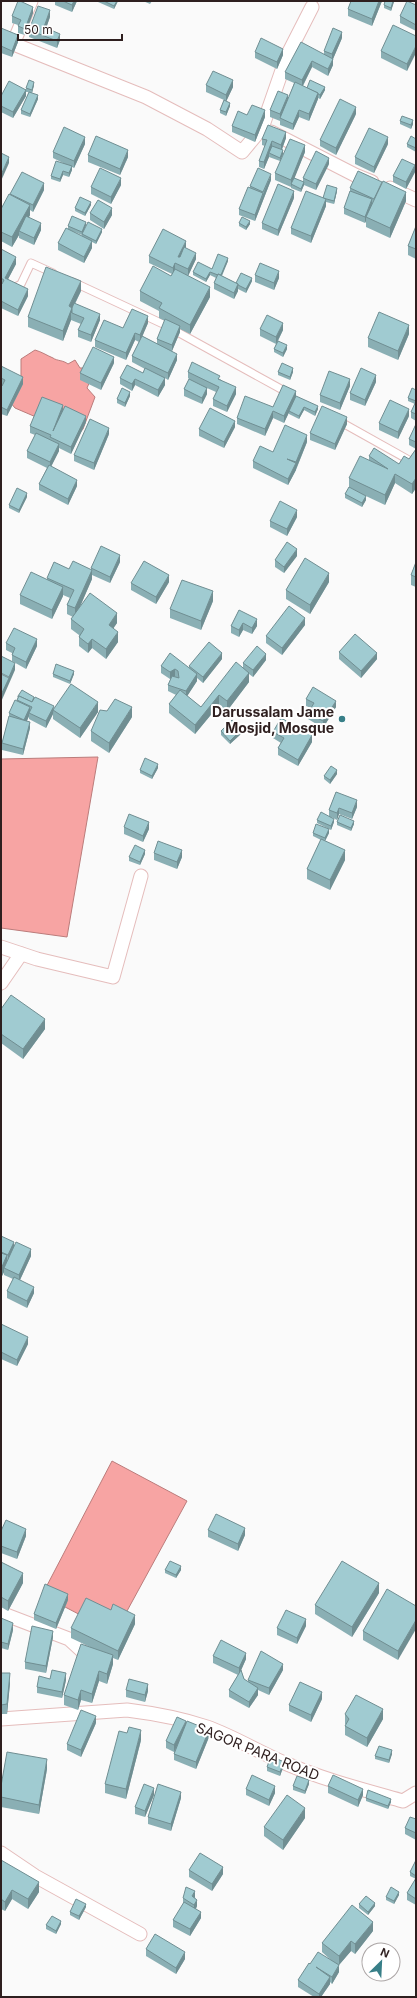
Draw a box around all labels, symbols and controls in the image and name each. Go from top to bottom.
scale bar [18,16,122,42]
text: 50 m [24,22,53,37]
place label: Darussalam Jame Mosjid, Mosque [212,703,334,736]
marker: Darussalam Jame Mosjid, Mosque [337,714,347,724]
street label: SAGOR PARA ROAD [194,1719,322,1783]
north arrow [361,1942,401,1982]
text: N [378,1945,392,1961]

